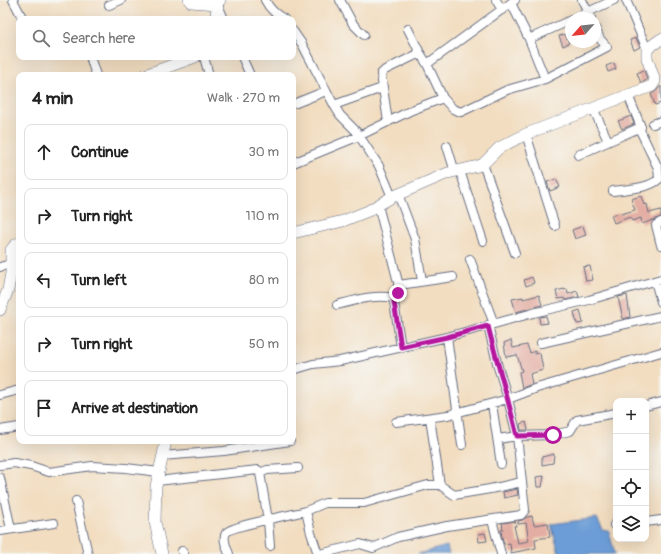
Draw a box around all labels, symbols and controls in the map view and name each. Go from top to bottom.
north arrow [565,12,601,48]
search box [16,16,296,60]
icon: search [30,27,52,49]
text: Search here [62,29,135,48]
text: 4 min [32,88,73,109]
text: Walk · 270 m [207,90,280,106]
icon: ahead [33,141,55,163]
text: Continue [71,143,129,162]
text: 30 m [249,144,279,160]
icon: right [33,205,55,227]
text: Turn right [71,207,132,226]
text: 110 m [246,208,279,224]
icon: left [33,269,55,291]
text: Turn left [71,271,127,290]
text: 80 m [249,272,279,288]
route end [389,284,407,302]
icon: right [33,333,55,355]
text: Turn right [71,335,132,354]
text: 50 m [249,336,279,352]
icon: arrive [33,397,55,419]
map controls [613,398,649,542]
button: + [613,398,649,434]
text: Arrive at destination [71,399,198,418]
route start [544,426,562,444]
button: − [613,434,649,470]
button: locate [613,470,649,506]
button: layers [613,506,649,542]

